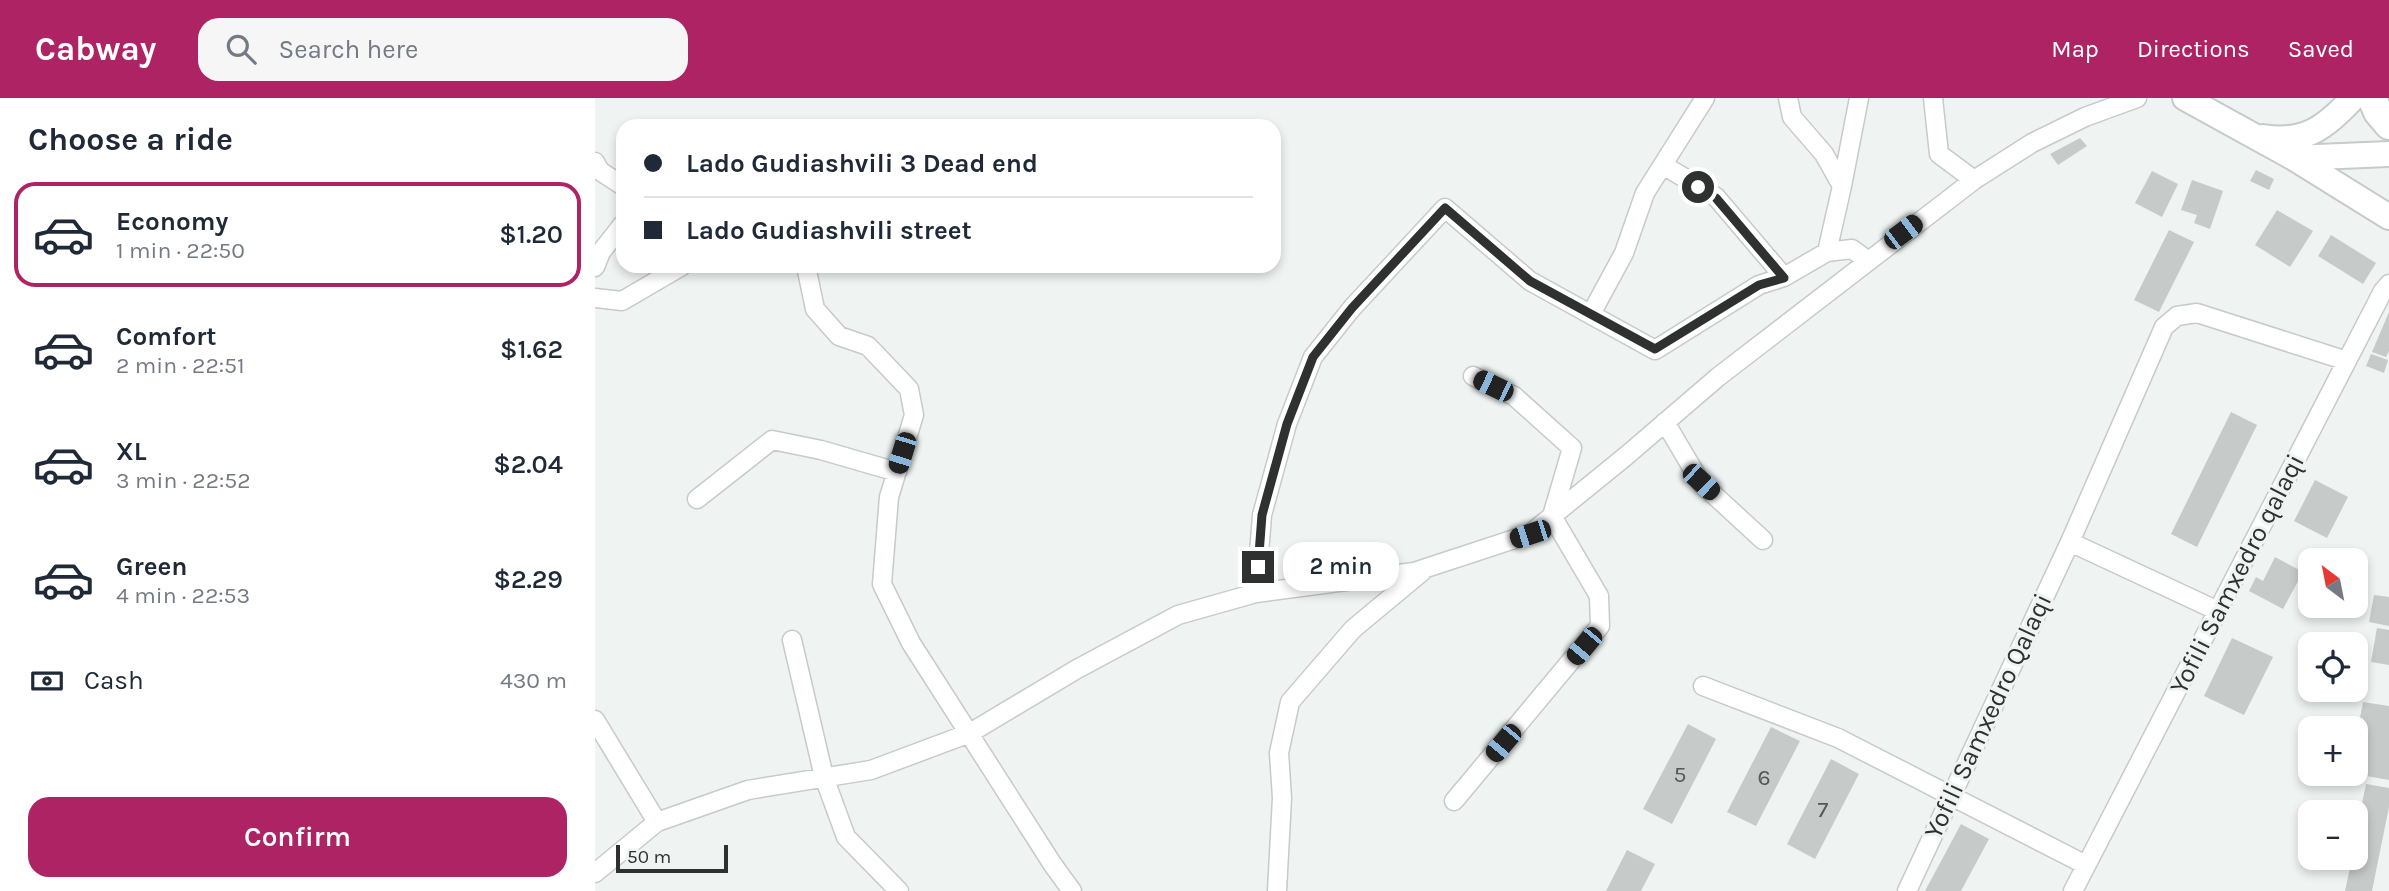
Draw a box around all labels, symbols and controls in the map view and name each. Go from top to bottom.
search box [198,18,688,81]
text: Cabway [35,30,156,68]
icon: search [222,30,260,68]
text: Search here [278,34,418,65]
text: Map [2051,35,2099,63]
text: Directions [2137,35,2250,63]
text: Saved [2288,35,2354,63]
text: Choose a ride [28,121,233,158]
text: Lado Gudiashvili 3 Dead end [686,148,1038,179]
route start [1682,171,1714,203]
icon: car [32,203,95,266]
text: Economy [116,206,228,237]
car [1880,211,1927,253]
text: Lado Gudiashvili street [686,215,972,246]
text: $1.20 [499,219,563,250]
text: 1 min · 22:50 [116,237,245,264]
icon: car [32,318,95,381]
text: Comfort [116,321,217,352]
text: $1.62 [500,334,563,365]
text: 2 min · 22:51 [116,352,245,379]
car [1470,367,1517,405]
car [886,430,919,476]
icon: car [32,433,95,496]
text: XL [116,436,147,467]
text: $2.04 [493,449,563,480]
street label: Yofili Samxedro qalaqi [2163,449,2311,699]
car [1679,460,1724,504]
text: 3 min · 22:52 [116,467,251,494]
car [1507,518,1554,550]
callout: 2 min [1283,542,1398,592]
icon: car [32,548,95,611]
north arrow [2298,548,2368,618]
map controls [2298,548,2368,870]
text: Green [116,551,188,582]
route end [1242,551,1274,583]
text: 2 min [1310,553,1372,580]
text: $2.29 [493,564,563,595]
text: 4 min · 22:53 [116,582,250,609]
street label: Yofili Samxedro Qalaqi [1918,589,2058,843]
car [1563,623,1606,669]
button: locate [2298,632,2368,702]
icon: cash [28,662,66,700]
text: Cash [84,665,144,696]
text: 430 m [500,667,567,694]
button: + [2298,716,2368,786]
car [1482,720,1525,766]
house number: 5 [1674,761,1686,788]
house number: 6 [1757,764,1771,791]
house number: 7 [1818,796,1829,823]
button: Confirm [28,797,567,877]
button: − [2298,800,2368,870]
scale bar [616,842,728,874]
text: 50 m [627,846,671,868]

